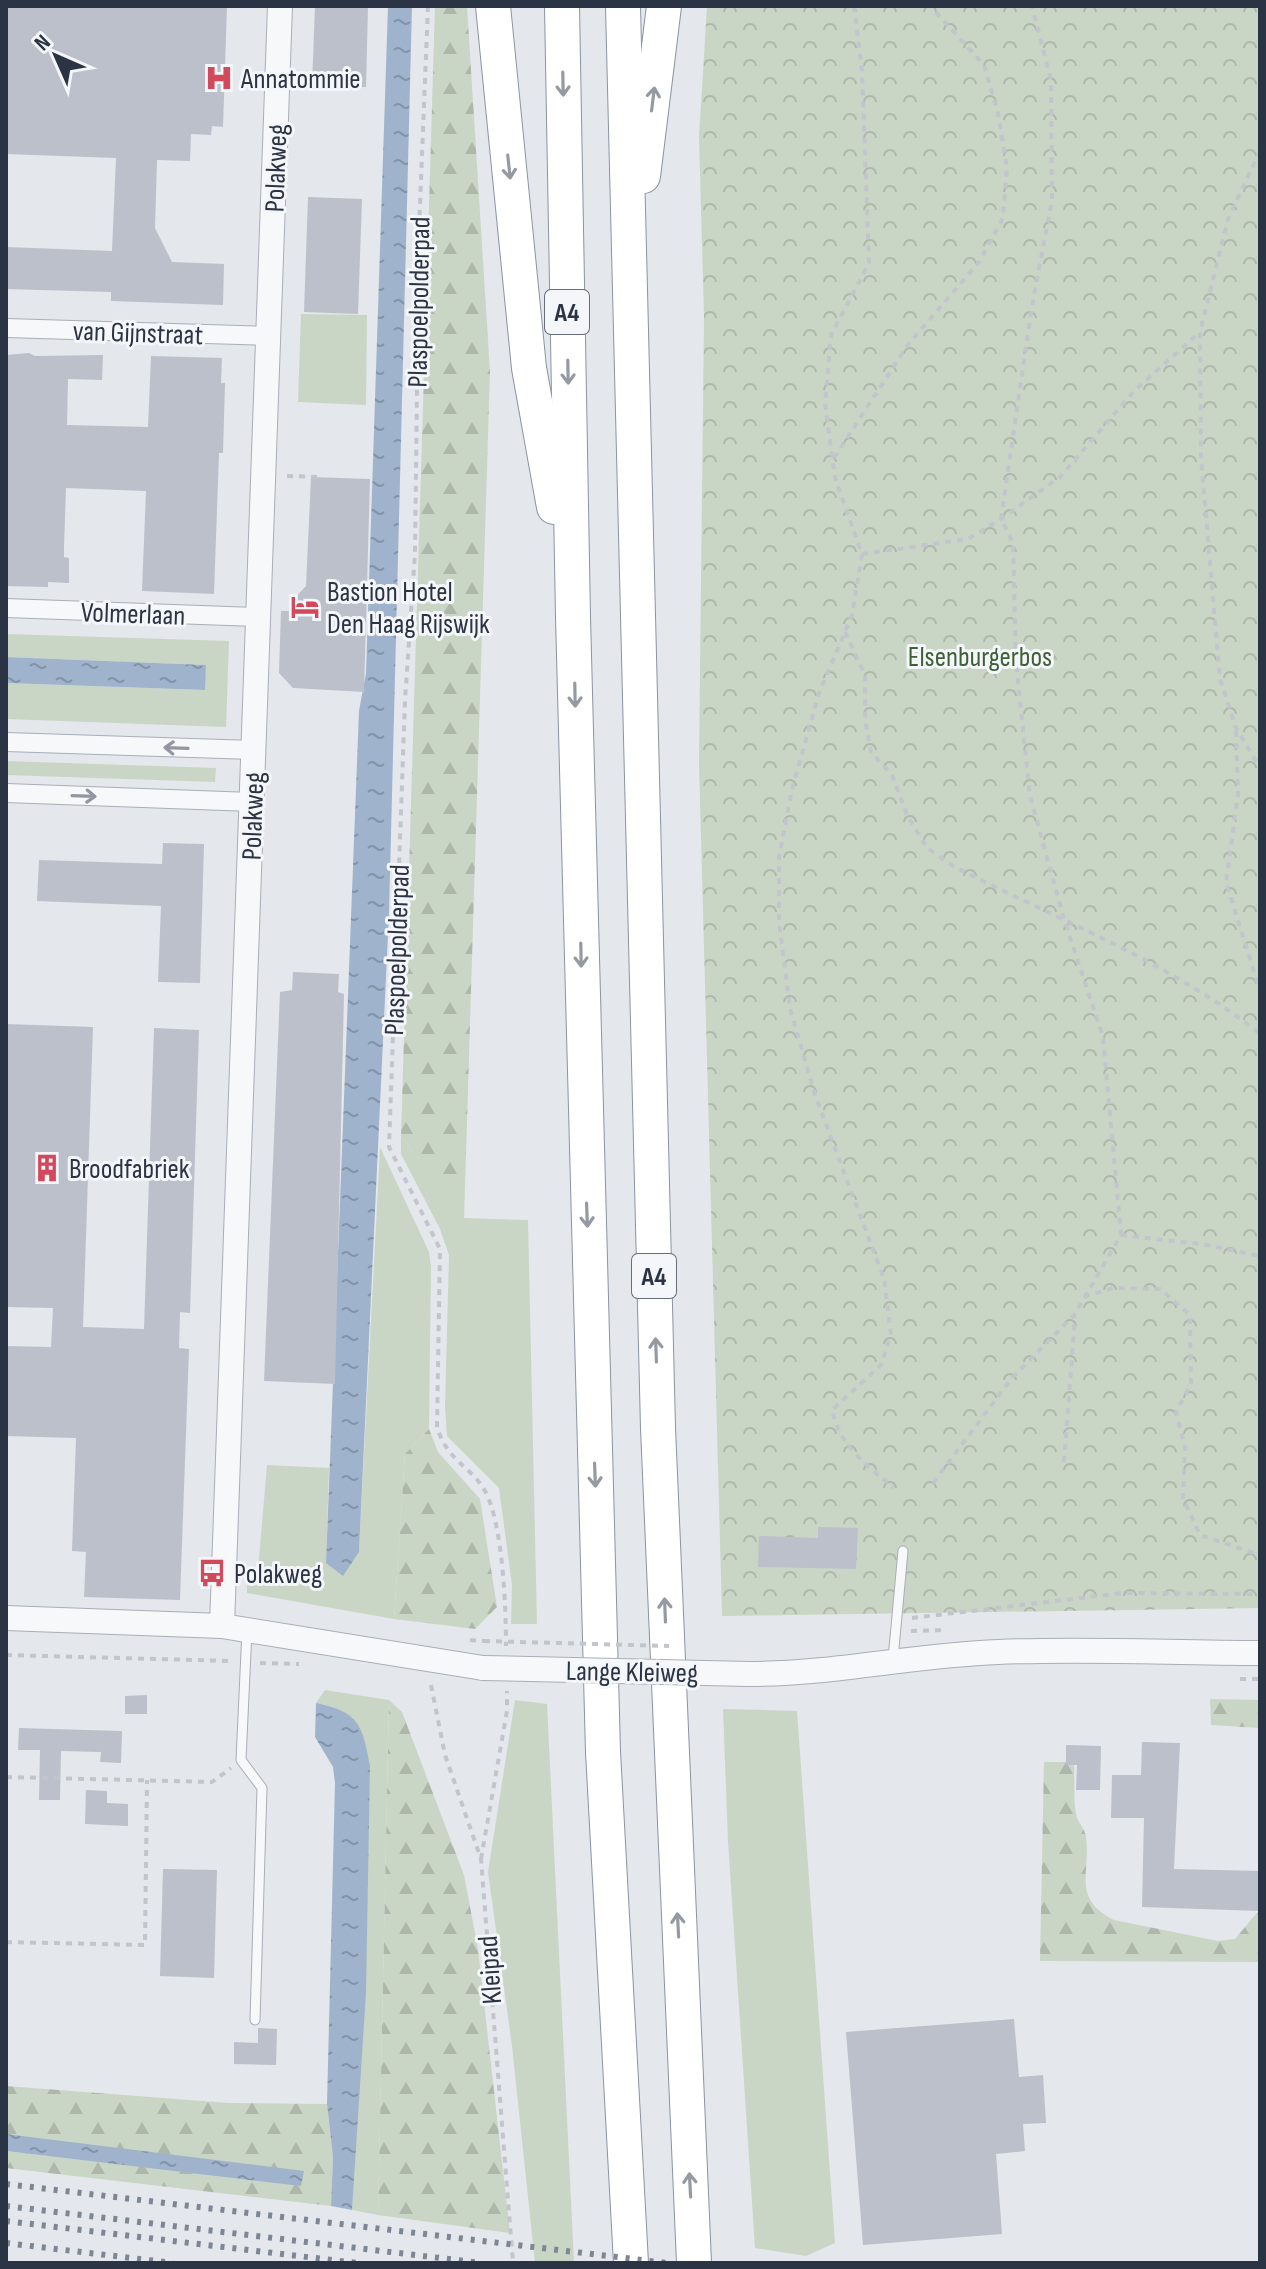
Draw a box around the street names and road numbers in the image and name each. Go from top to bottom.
street label: Polakweg [258,123,295,213]
street label: Plaspoelpolderpad [402,216,437,388]
road number: A4 [545,290,589,334]
street label: van Gijnstraat [72,315,204,352]
street label: Volmerlaan [80,596,186,633]
street label: Polakweg [235,771,272,861]
street label: Plaspoelpolderpad [378,864,417,1036]
road number: A4 [632,1254,676,1298]
street label: Lange Kleiweg [566,1655,698,1690]
street label: Kleipad [472,1935,509,2005]

